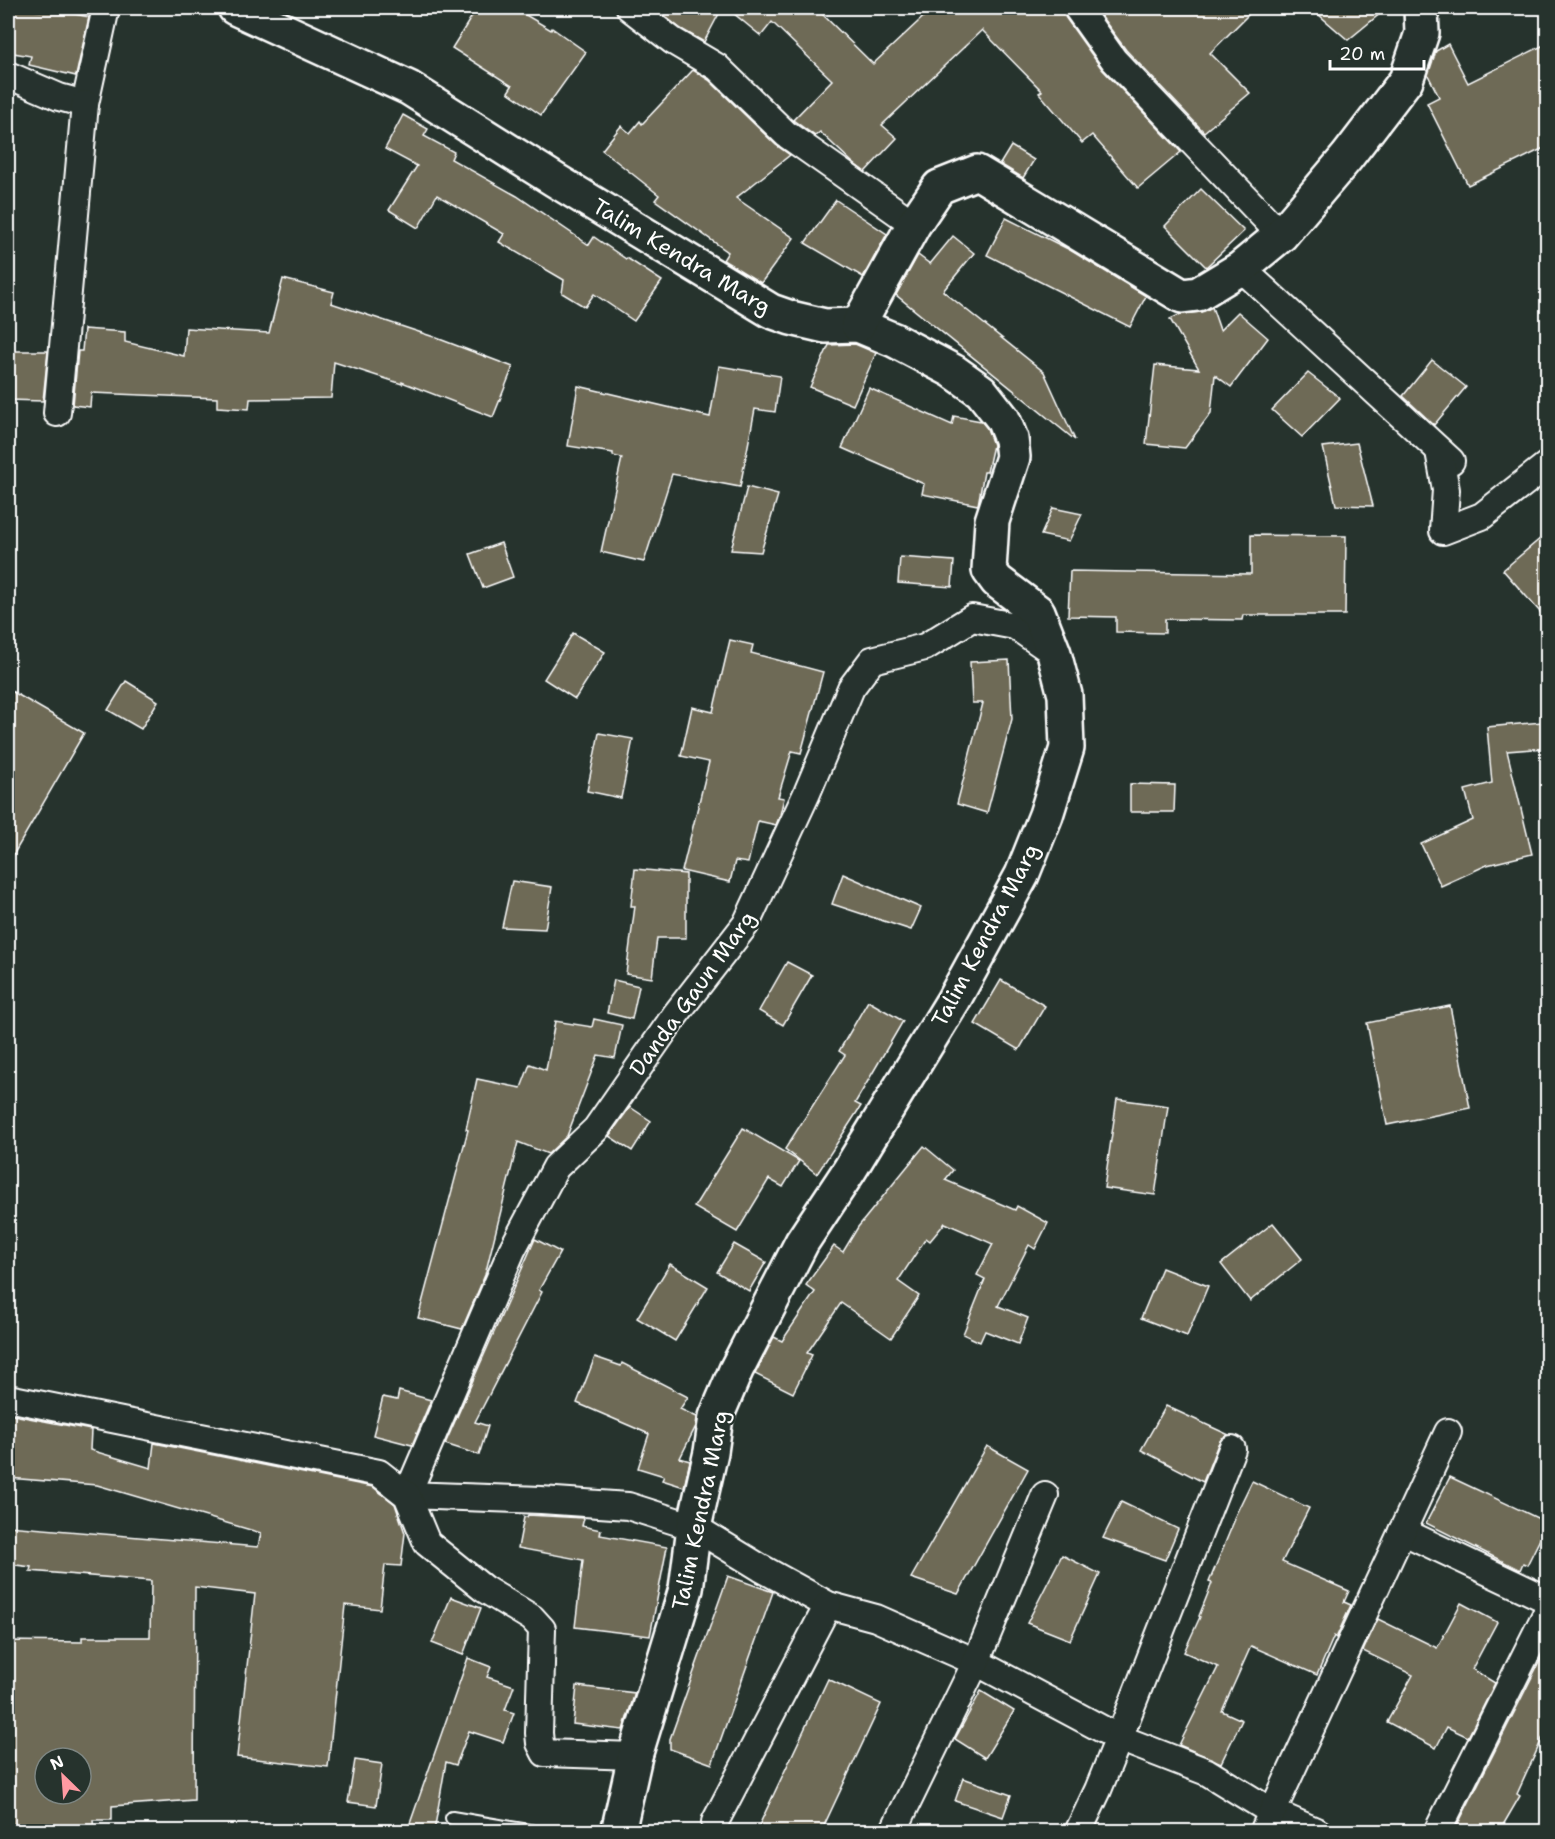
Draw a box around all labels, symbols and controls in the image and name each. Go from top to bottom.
scale bar [1330,33,1424,71]
text: 20 m [1339,42,1385,66]
street label: Talim Kendra Marg [587,192,776,321]
street label: Talim Kendra Marg [925,839,1046,1032]
street label: Danda Gaun Marg [623,905,762,1082]
street label: Talim Kendra Marg [665,1408,736,1613]
north arrow [33,1746,93,1806]
text: N [47,1751,67,1775]

